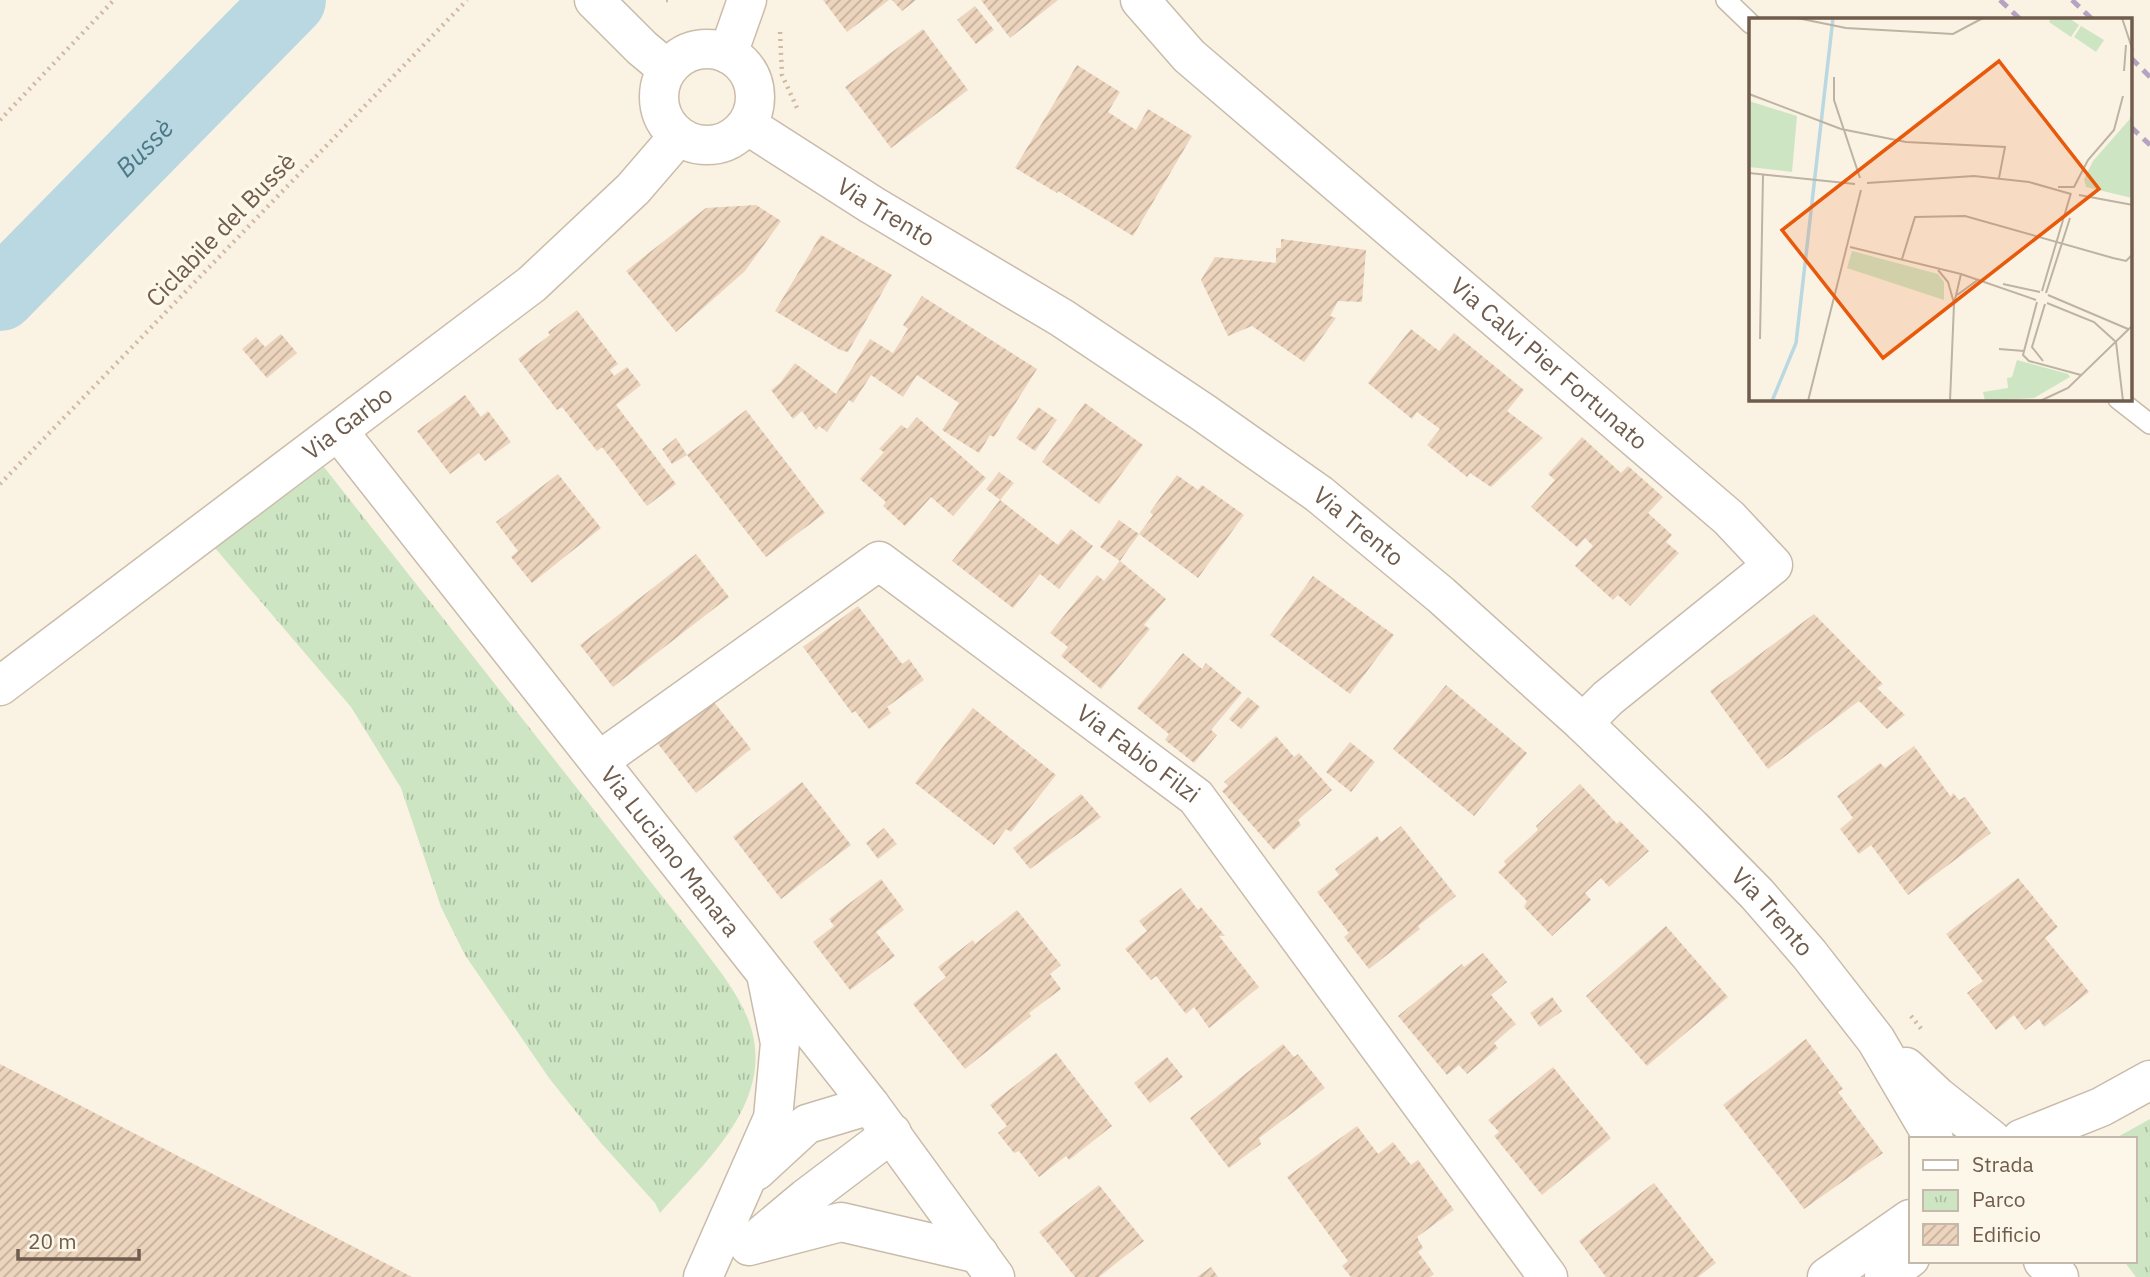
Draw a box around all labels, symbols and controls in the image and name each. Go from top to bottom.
inset map [1749,18,2132,401]
water label: Bussè [108,111,180,184]
street label: Ciclabile del Bussè [138,145,302,313]
street label: Via Trento [831,170,941,254]
street label: Via Calvi Pier Fortunato [1444,270,1655,457]
street label: Via Garbo [296,378,399,467]
street label: Via Trento [1307,479,1411,573]
street label: Via Fabio Filzi [1070,696,1207,810]
street label: Via Luciano Manara [594,759,748,943]
street label: Via Trento [1725,860,1821,963]
legend [1909,1137,2136,1263]
text: Strada [1972,1150,2034,1178]
text: Parco [1972,1185,2026,1213]
scale bar [18,1218,138,1262]
text: Edificio [1972,1220,2041,1248]
text: 20 m [28,1227,77,1255]

